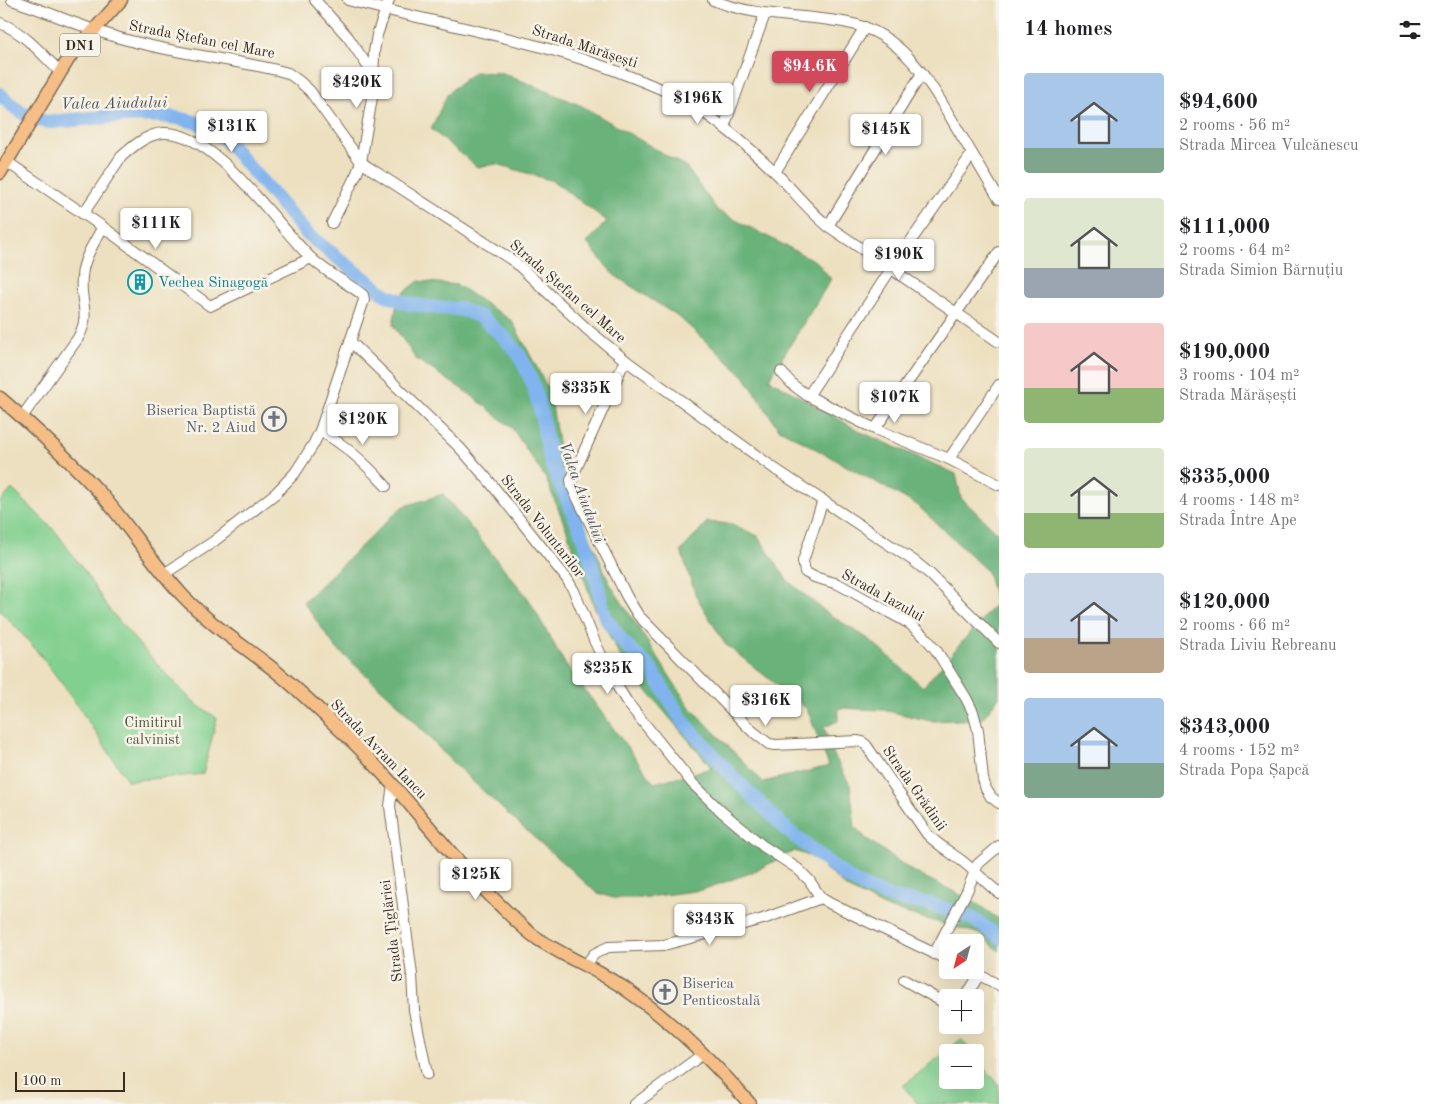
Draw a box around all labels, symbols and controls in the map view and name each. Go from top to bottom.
icon: filters [1396,16,1424,44]
street label: Strada Ștefan cel Mare [127,19,276,62]
text: 14 homes [1024,19,1112,40]
street label: Strada Mărășești [530,23,639,72]
road number: DN1 [60,34,100,56]
pin: $94.6K [769,51,851,93]
text: $94.6K [783,59,837,75]
pin: $420K [322,66,392,109]
text: $420K [332,75,382,91]
pin: $196K [663,82,733,125]
text: $196K [673,91,723,107]
text: $94,600 [1179,92,1258,113]
icon: home [1064,93,1124,153]
water label: Valea Aiudului [61,95,168,113]
pin: $131K [197,110,267,153]
pin: $145K [851,114,921,156]
text: 2 rooms · 56 m² [1179,118,1290,134]
text: $131K [207,119,257,135]
text: $145K [861,122,911,138]
text: Strada Mircea Vulcănescu [1179,138,1359,154]
pin: $111K [121,208,191,250]
text: $111K [131,216,181,232]
text: $111,000 [1179,217,1270,238]
icon: home [1064,218,1124,278]
street label: Strada Ștefan cel Mare [506,238,628,347]
pin: $190K [864,238,934,281]
text: 2 rooms · 64 m² [1179,243,1290,259]
text: $190K [874,247,924,263]
text: Strada Simion Bărnuțiu [1179,263,1343,279]
building icon: Vechea Sinagogă [127,269,153,295]
place label: Vechea Sinagogă [158,276,269,291]
text: $190,000 [1179,342,1270,363]
icon: home [1064,343,1124,403]
text: 3 rooms · 104 m² [1179,368,1299,384]
pin: $335K [551,372,621,415]
text: $335K [561,381,611,397]
pin: $107K [860,382,930,424]
text: Strada Mărășești [1179,388,1297,404]
text: $107K [870,390,920,406]
place label: Biserica Baptistă Nr. 2 Aiud [146,404,257,436]
pin: $120K [328,404,398,446]
church icon: Biserica Baptistă Nr. 2 Aiud [261,406,287,432]
text: $120K [338,412,388,428]
water label: Valea Aiudului [555,440,607,546]
text: $335,000 [1179,467,1270,488]
icon: home [1064,468,1124,528]
street label: Strada Voluntarilor [497,473,586,581]
text: 4 rooms · 148 m² [1179,493,1299,509]
text: Strada Între Ape [1179,513,1297,529]
street label: Strada Iazului [839,568,926,625]
text: $120,000 [1179,592,1270,613]
icon: home [1064,593,1124,653]
text: 2 rooms · 66 m² [1179,618,1290,634]
text: Strada Liviu Rebreanu [1179,638,1337,654]
pin: $235K [573,652,643,695]
text: $235K [583,661,633,677]
pin: $316K [731,684,801,727]
text: $316K [741,693,791,709]
street label: Strada Avram Iancu [327,697,429,803]
park label: Cimitirul calvinist [124,716,182,748]
text: $343,000 [1179,717,1270,738]
icon: home [1064,718,1124,778]
text: 4 rooms · 152 m² [1179,743,1299,759]
street label: Strada Grădinii [879,744,949,834]
text: Strada Popa Șapcă [1179,763,1309,779]
pin: $125K [441,858,511,901]
text: $125K [451,867,501,883]
street label: Strada Țiglăriei [379,879,406,983]
pin: $343K [675,904,745,946]
text: $343K [685,912,735,928]
north arrow [939,934,984,979]
map controls [939,934,984,1089]
place label: Biserica Penticostală [682,977,761,1009]
church icon: Biserica Penticostală [652,979,678,1005]
button: + [939,989,984,1034]
button: − [939,1044,984,1089]
scale bar [15,1069,125,1092]
text: 100 m [22,1074,61,1088]

